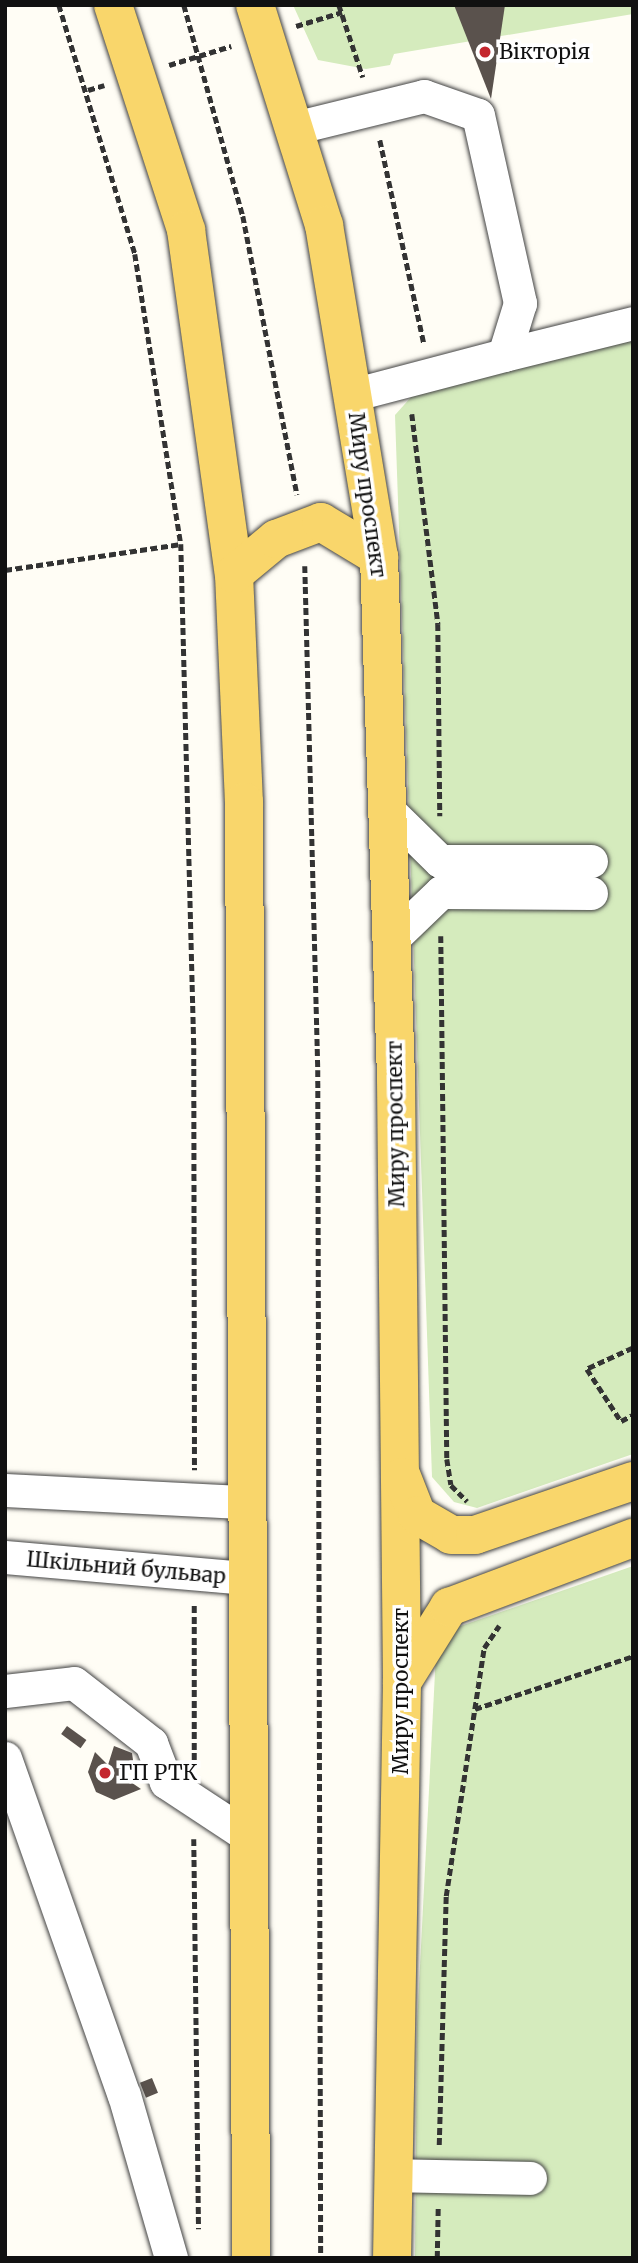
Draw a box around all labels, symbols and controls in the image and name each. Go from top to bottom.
place label: Вікторія [499,39,590,65]
marker: Вікторія [477,44,493,60]
street label: Миру проспект [343,411,391,579]
street label: Миру проспект [382,1040,410,1208]
street label: Шкільний бульвар [25,1547,227,1589]
street label: Миру проспект [388,1608,414,1774]
place label: ГП РТК [119,1760,197,1786]
marker: ГП РТК [97,1765,113,1781]

